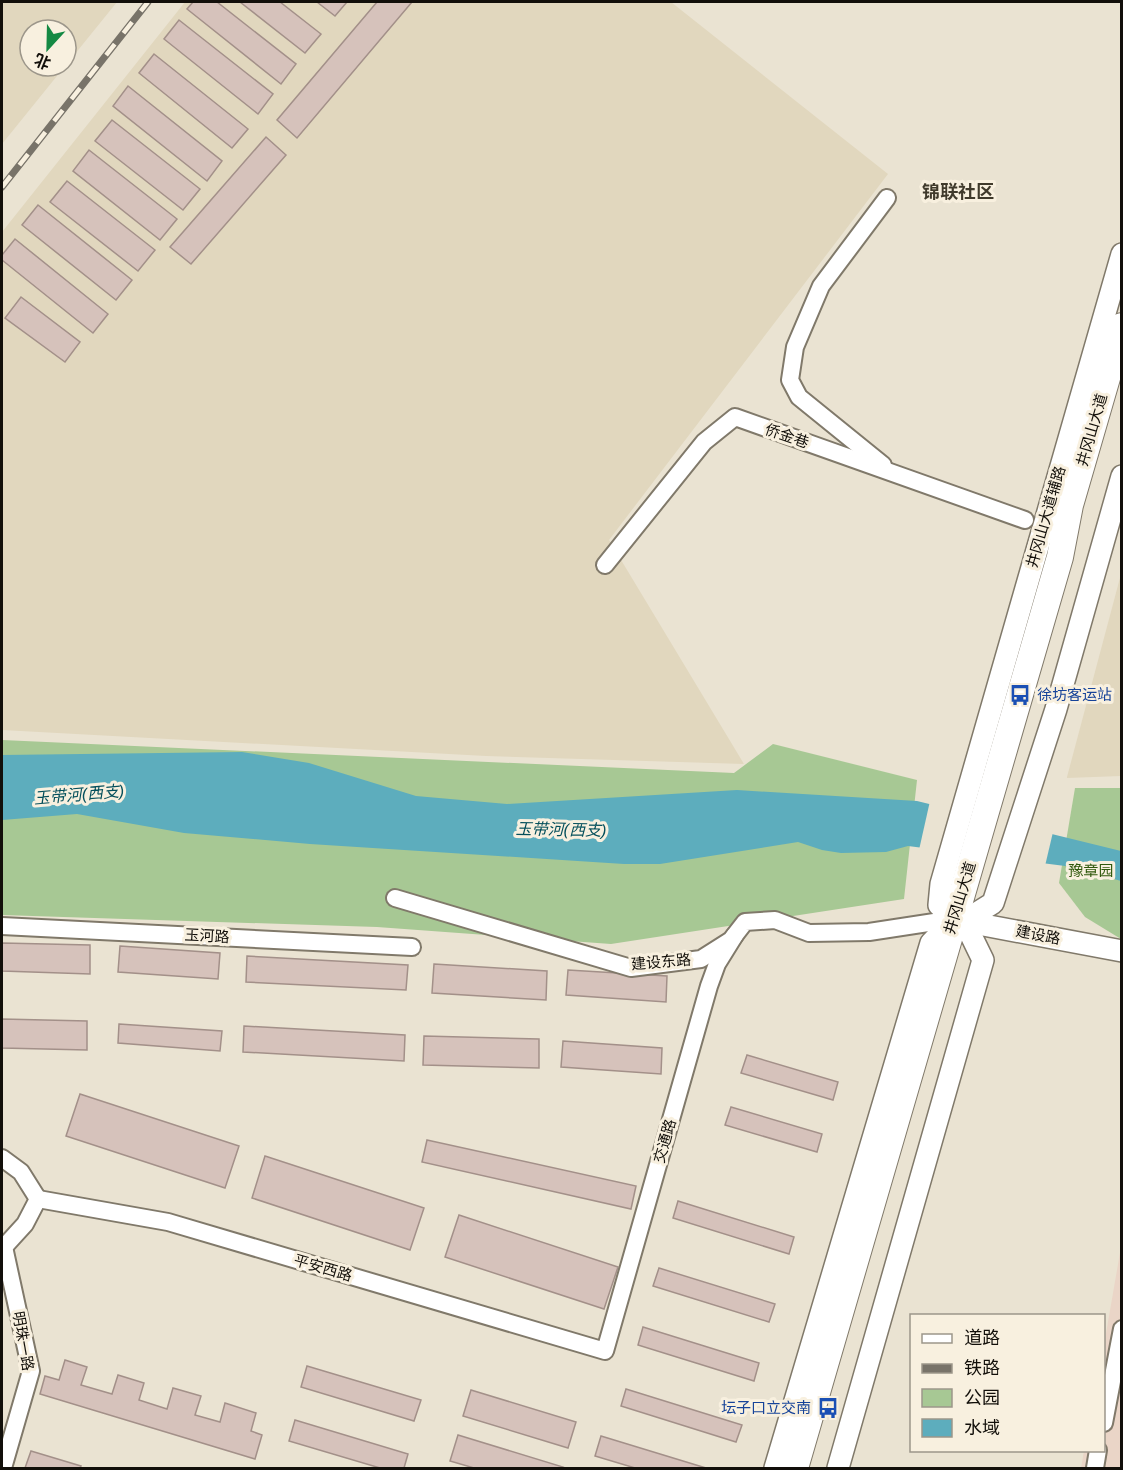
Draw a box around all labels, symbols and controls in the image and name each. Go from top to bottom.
north arrow [18,18,78,78]
text: 北 [32,51,53,72]
district label: 锦联社区 [922,182,994,202]
street label: 井冈山大道 [1073,391,1110,468]
street label: 侨金巷 [763,420,811,451]
street label: 井冈山大道辅路 [1023,464,1068,570]
bus stop icon: 徐坊客运站 [1008,683,1032,707]
place label: 徐坊客运站 [1037,686,1112,703]
water label: 玉带河(西支) [33,782,125,807]
water label: 玉带河(西支) [516,820,606,839]
street label: 井冈山大道 [940,859,979,936]
park label: 豫章园 [1068,862,1114,879]
street label: 建设路 [1014,922,1062,947]
street label: 玉河路 [184,926,230,945]
street label: 建设东路 [630,950,692,973]
street label: 交通路 [650,1117,679,1165]
street label: 平安西路 [292,1251,354,1284]
street label: 明珠一路 [10,1310,37,1372]
legend [910,1314,1105,1452]
text: 道路 [964,1328,1000,1348]
text: 铁路 [964,1358,1000,1378]
text: 公园 [964,1388,1000,1408]
bus stop icon: 坛子口立交南 [816,1396,840,1420]
place label: 坛子口立交南 [721,1399,811,1416]
text: 水域 [964,1418,1000,1438]

